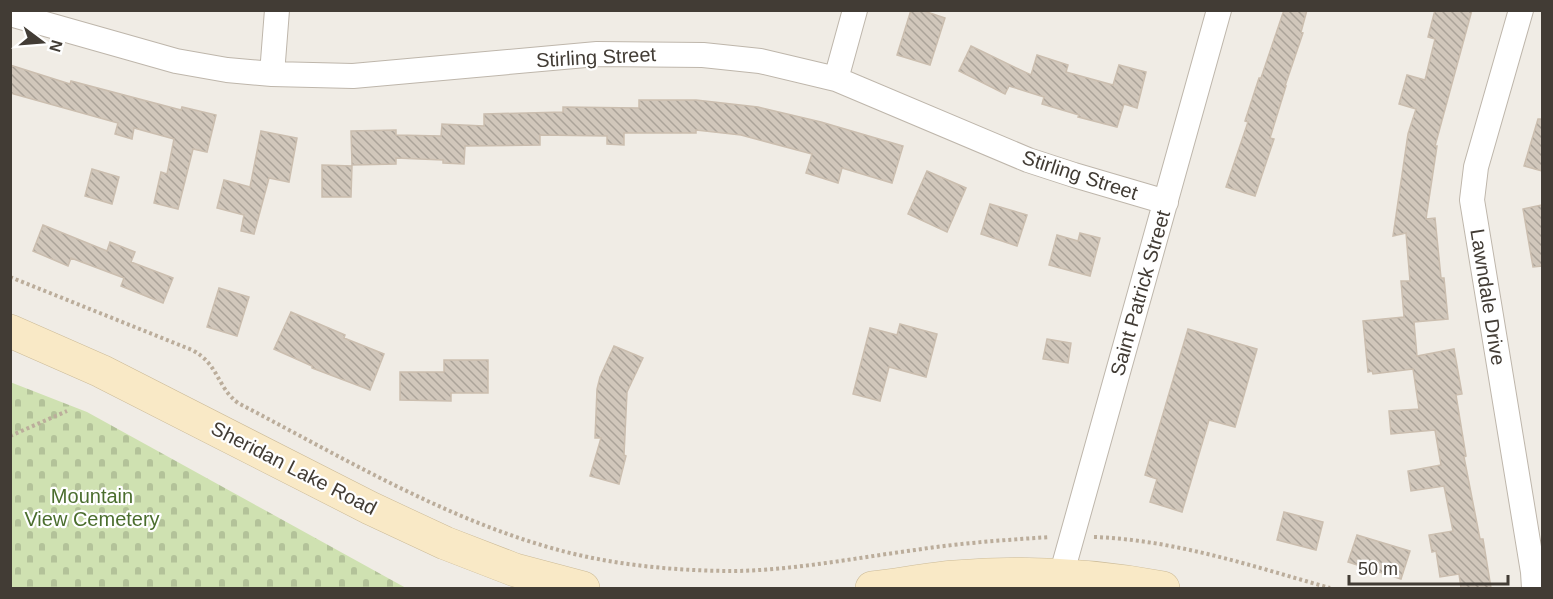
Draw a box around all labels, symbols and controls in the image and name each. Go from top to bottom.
north arrow [12,12,72,72]
text: N [46,38,66,54]
street label: Stirling Street [535,43,657,71]
street label: Stirling Street [1020,146,1141,204]
street label: Saint Patrick Street [1106,207,1174,378]
street label: Lawndale Drive [1466,227,1510,367]
street label: Sheridan Lake Road [208,417,380,519]
park label: Mountain View Cemetery [24,485,160,530]
scale bar [1349,548,1508,586]
text: 50 m [1358,559,1398,579]

